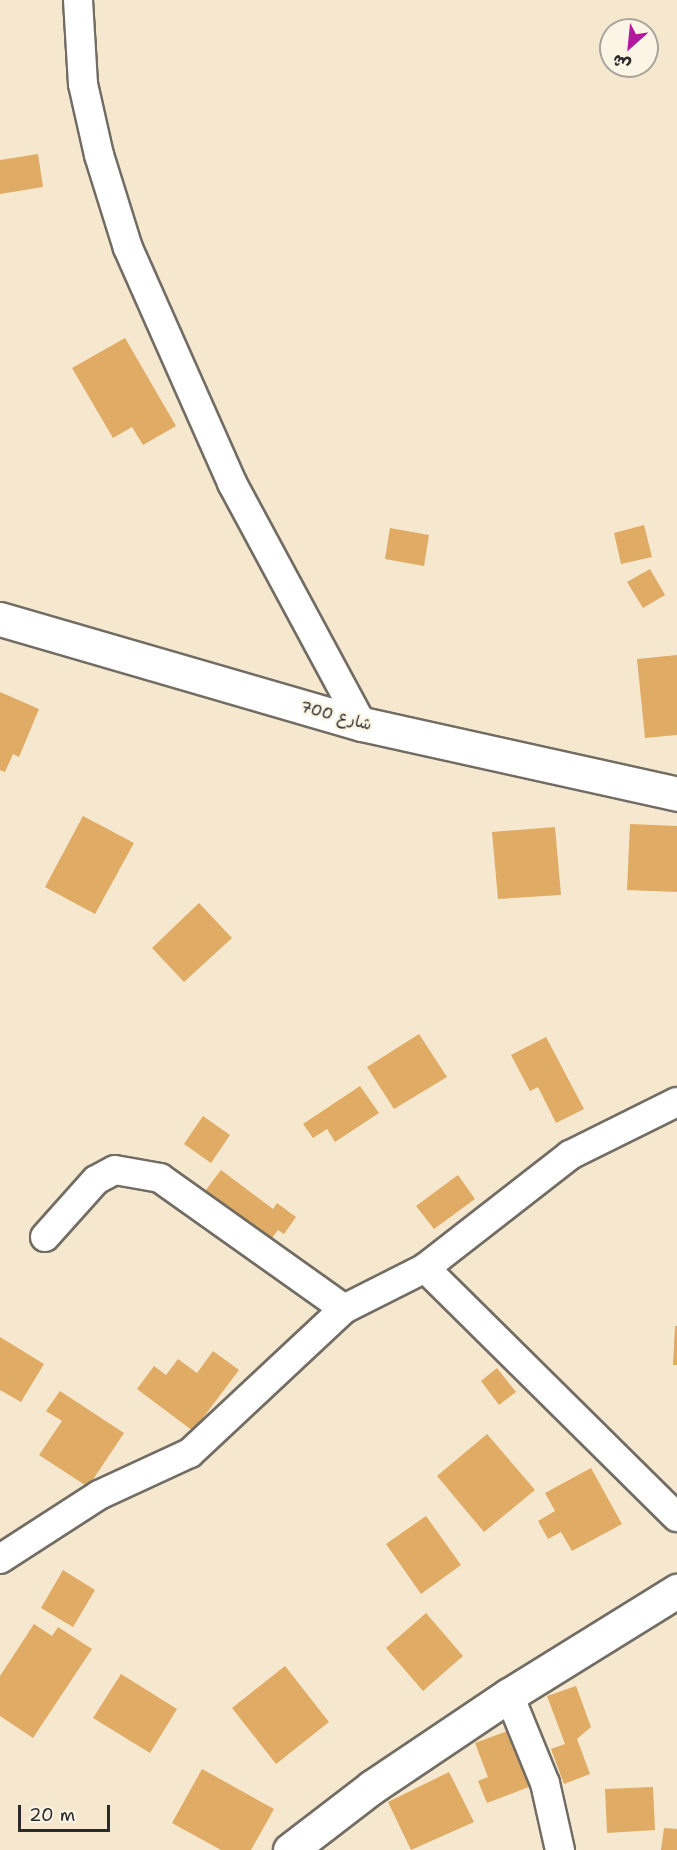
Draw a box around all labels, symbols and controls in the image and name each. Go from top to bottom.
north arrow [599,18,659,78]
text: ش [609,49,634,76]
street label: شارع 700 [298,697,374,735]
scale bar [21,1793,112,1831]
text: 20 m [29,1803,75,1827]

